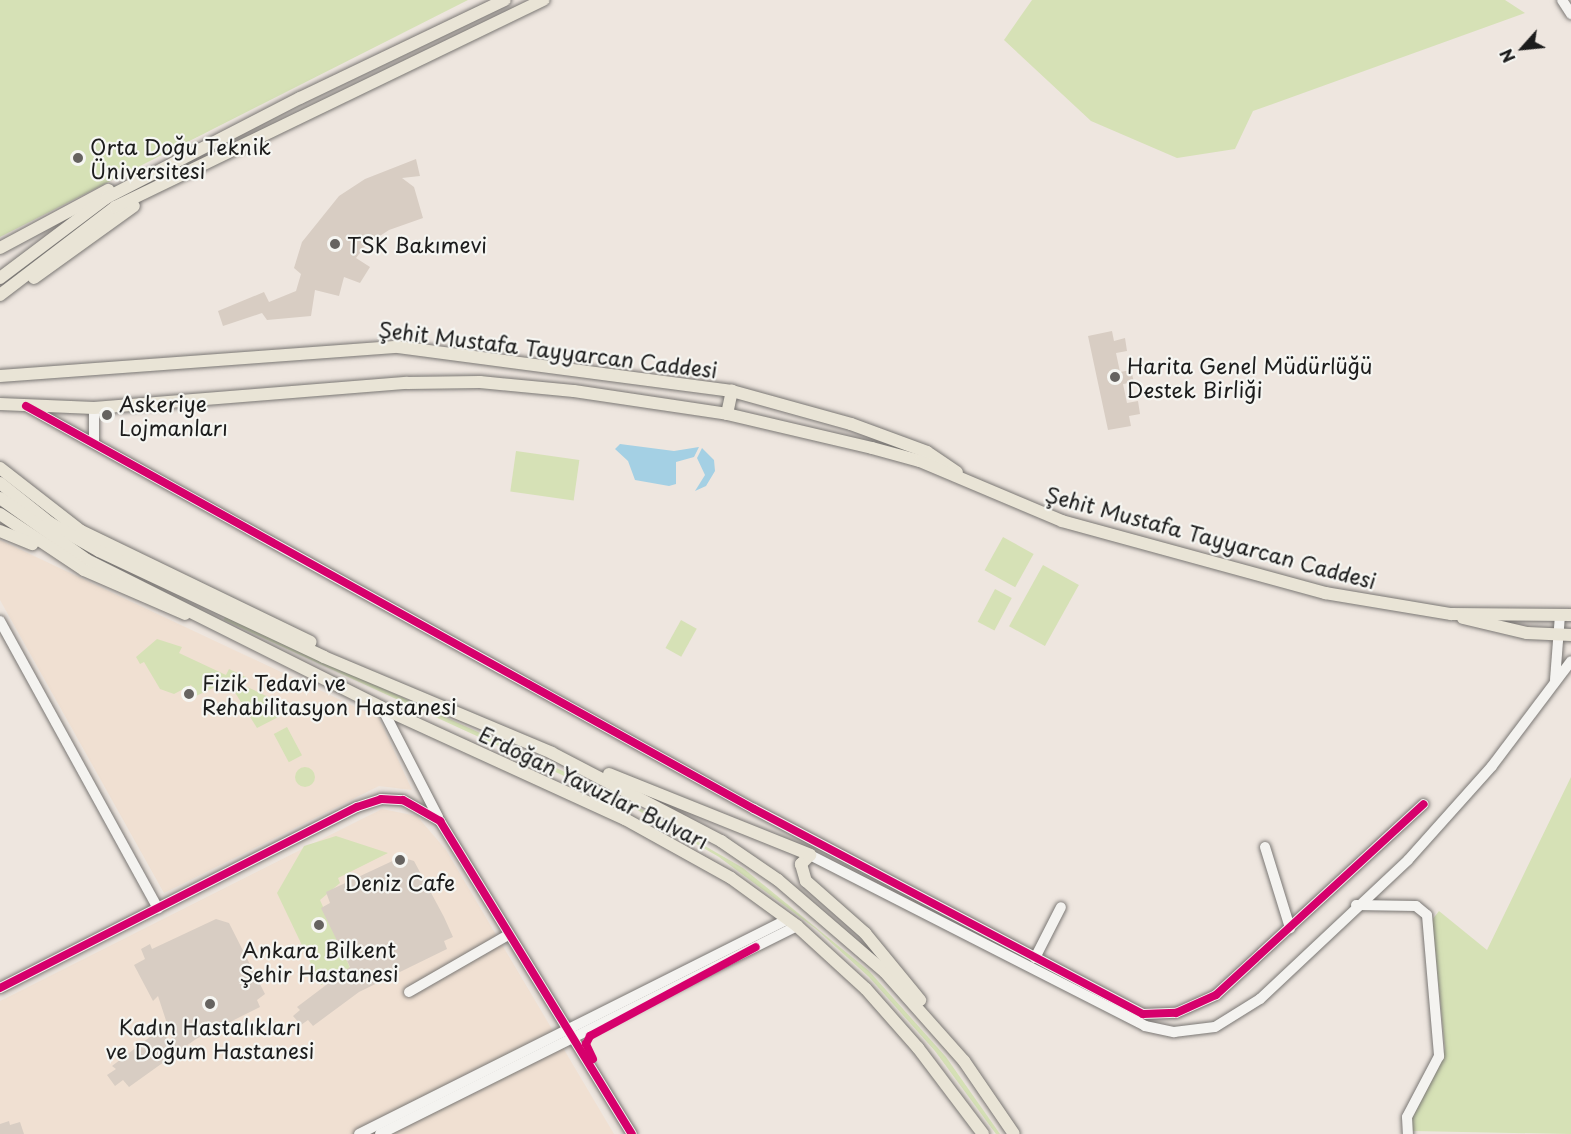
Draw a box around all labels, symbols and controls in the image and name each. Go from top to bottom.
north arrow [1493,18,1553,78]
text: N [1493,45,1521,67]
place label: Orta Doğu Teknik Üniversitesi [90,133,271,183]
marker: Orta Doğu Teknik Üniversitesi [71,151,85,165]
place label: TSK Bakımevi [347,231,488,257]
marker: TSK Bakımevi [328,237,342,251]
street label: Şehit Mustafa Tayyarcan Caddesi [376,316,720,382]
place label: Harita Genel Müdürlüğü Destek Birliği [1127,352,1375,402]
marker: Harita Genel Müdürlüğü Destek Birliği [1108,370,1122,384]
place label: Askeriye Lojmanları [119,390,228,440]
marker: Askeriye Lojmanları [100,408,114,422]
street label: Şehit Mustafa Tayyarcan Caddesi [1042,480,1380,594]
place label: Fizik Tedavi ve Rehabilitasyon Hastanesi [202,669,456,719]
marker: Fizik Tedavi ve Rehabilitasyon Hastanesi [180,685,198,703]
street label: Erdoğan Yavuzlar Bulvarı [474,720,714,854]
marker: Deniz Cafe [393,853,407,867]
place label: Deniz Cafe [345,869,455,895]
marker: Ankara Bilkent Şehir Hastanesi [310,916,328,934]
place label: Ankara Bilkent Şehir Hastanesi [239,936,399,986]
marker: Kadın Hastalıkları ve Doğum Hastanesi [203,997,217,1011]
place label: Kadın Hastalıkları ve Doğum Hastanesi [105,1013,315,1063]

